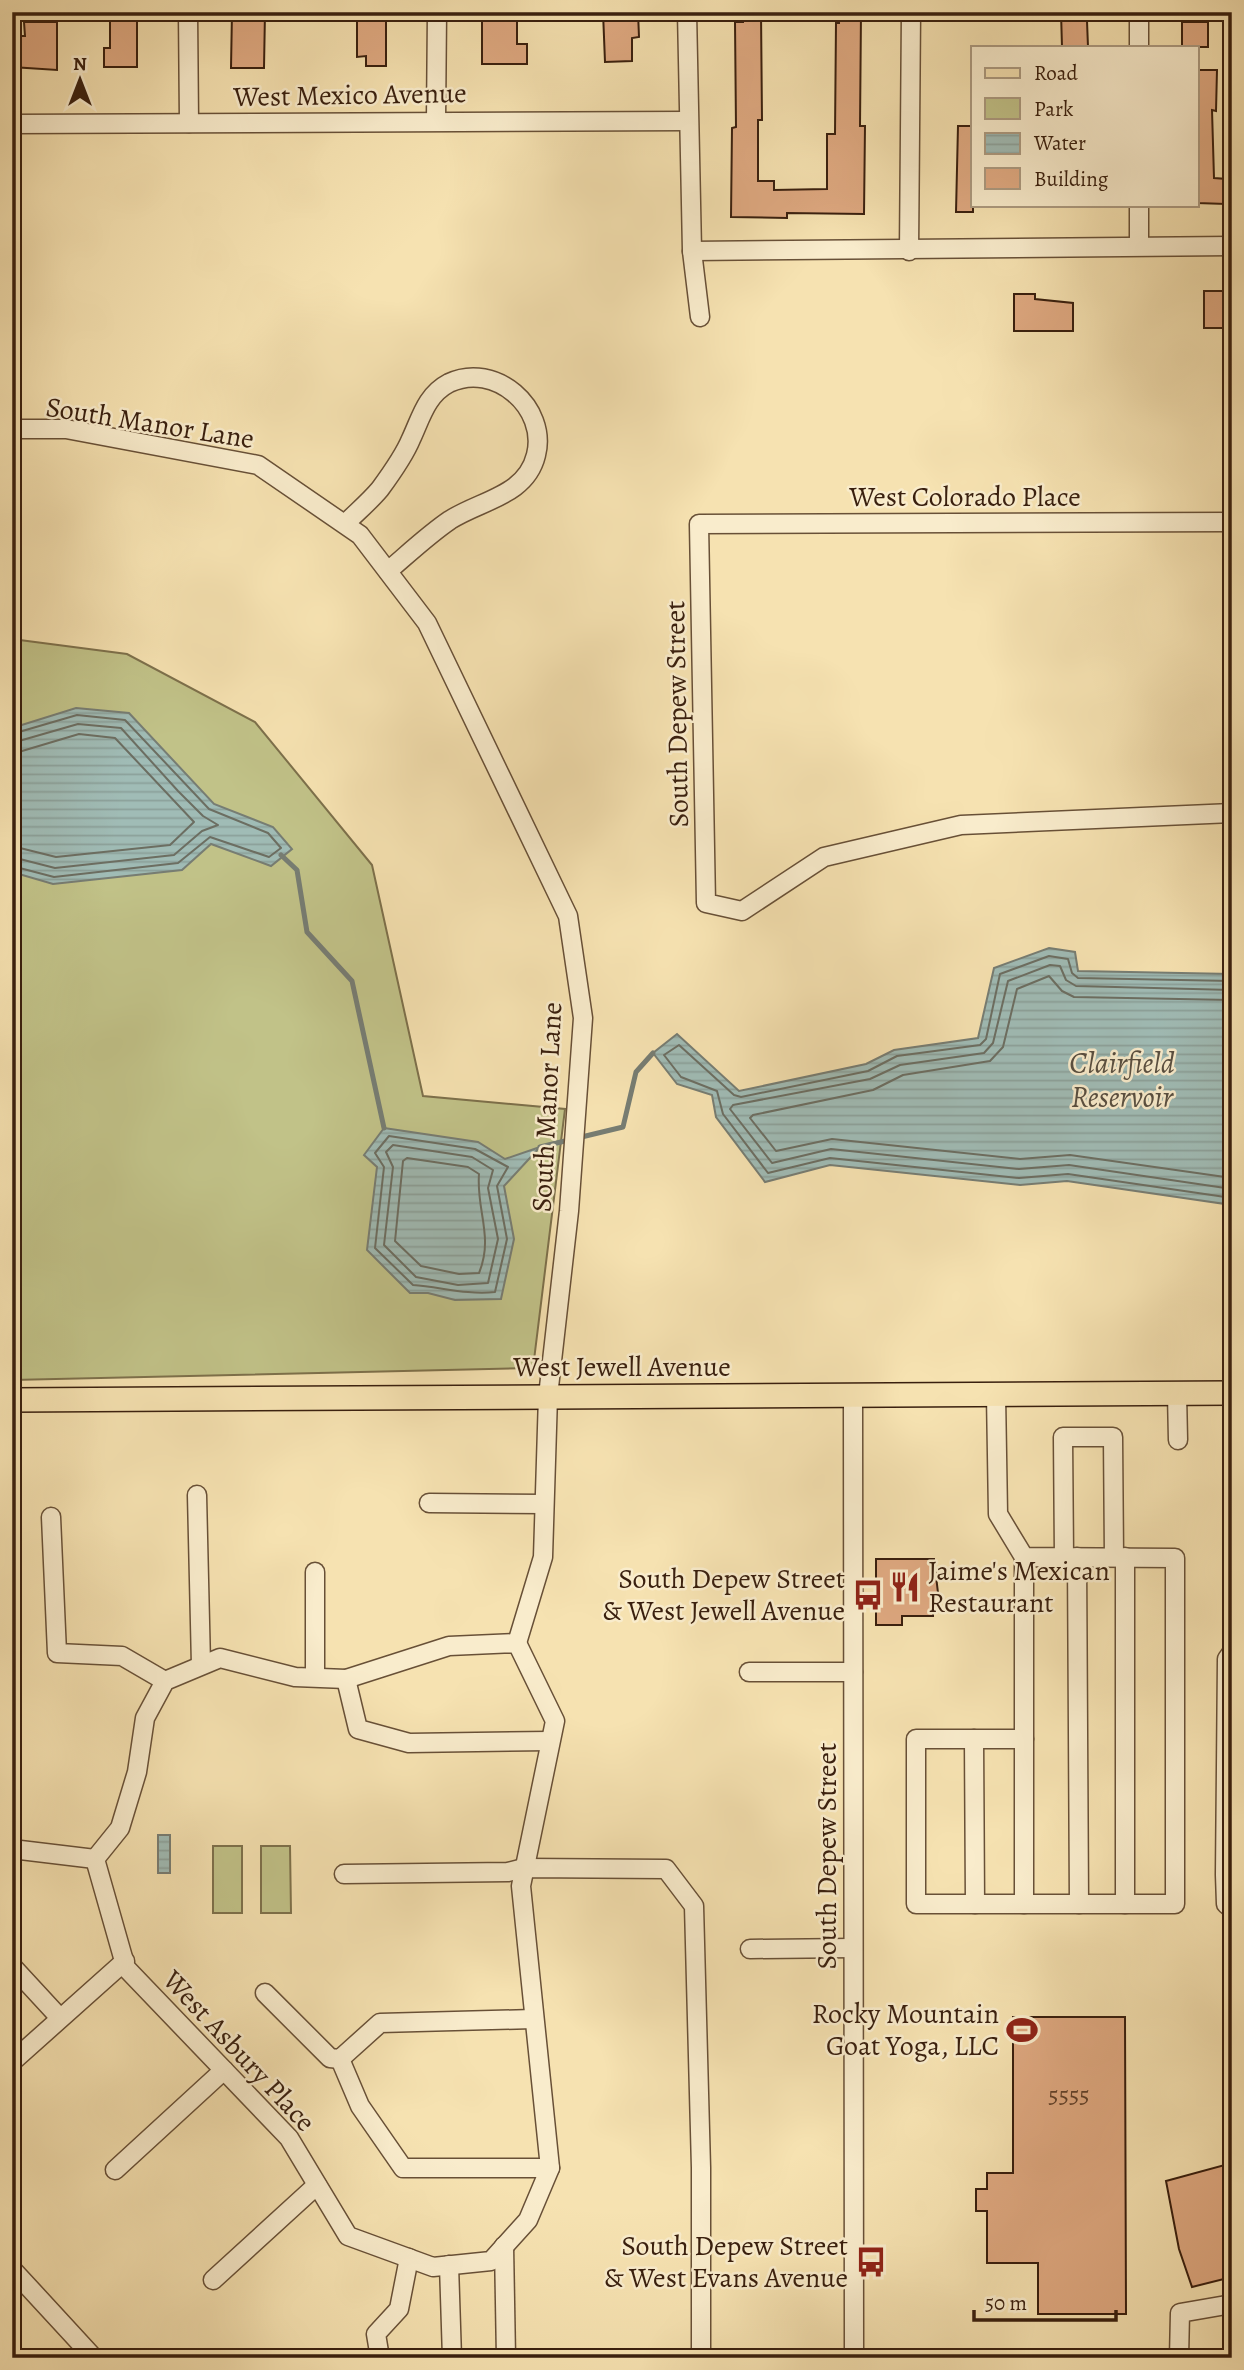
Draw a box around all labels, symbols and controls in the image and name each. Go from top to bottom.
north arrow [46,46,116,116]
legend [971,46,1198,206]
text: N [73,51,87,77]
text: Road [1034,59,1078,87]
street label: West Mexico Avenue [232,74,467,116]
text: Park [1034,95,1074,123]
text: Water [1033,129,1086,157]
text: Building [1034,165,1109,193]
street label: South Manor Lane [43,388,257,458]
street label: West Colorado Place [848,478,1081,516]
street label: South Depew Street [656,600,698,828]
street label: South Manor Lane [523,1001,571,1213]
water label: Clairfield Reservoir [1069,1043,1175,1117]
street label: West Jewell Avenue [512,1348,731,1386]
place label: Jaime's Mexican Restaurant [928,1552,1110,1622]
place label: South Depew Street & West Jewell Avenue [602,1560,845,1630]
restaurant icon: Jaime's Mexican Restaurant [888,1570,922,1604]
bus stop icon: South Depew Street & West Jewell Avenue [851,1578,885,1612]
street label: South Depew Street [808,1743,846,1969]
street label: West Asbury Place [153,1961,324,2140]
place label: Rocky Mountain Goat Yoga, LLC [812,1995,999,2065]
sports icon: Rocky Mountain Goat Yoga, LLC [1005,2013,1039,2047]
house number: 5555 [1048,2079,1090,2111]
place label: South Depew Street & West Evans Avenue [604,2227,848,2297]
bus stop icon: South Depew Street & West Evans Avenue [854,2245,888,2279]
scale bar [974,2279,1116,2323]
text: 50 m [985,2289,1027,2317]

